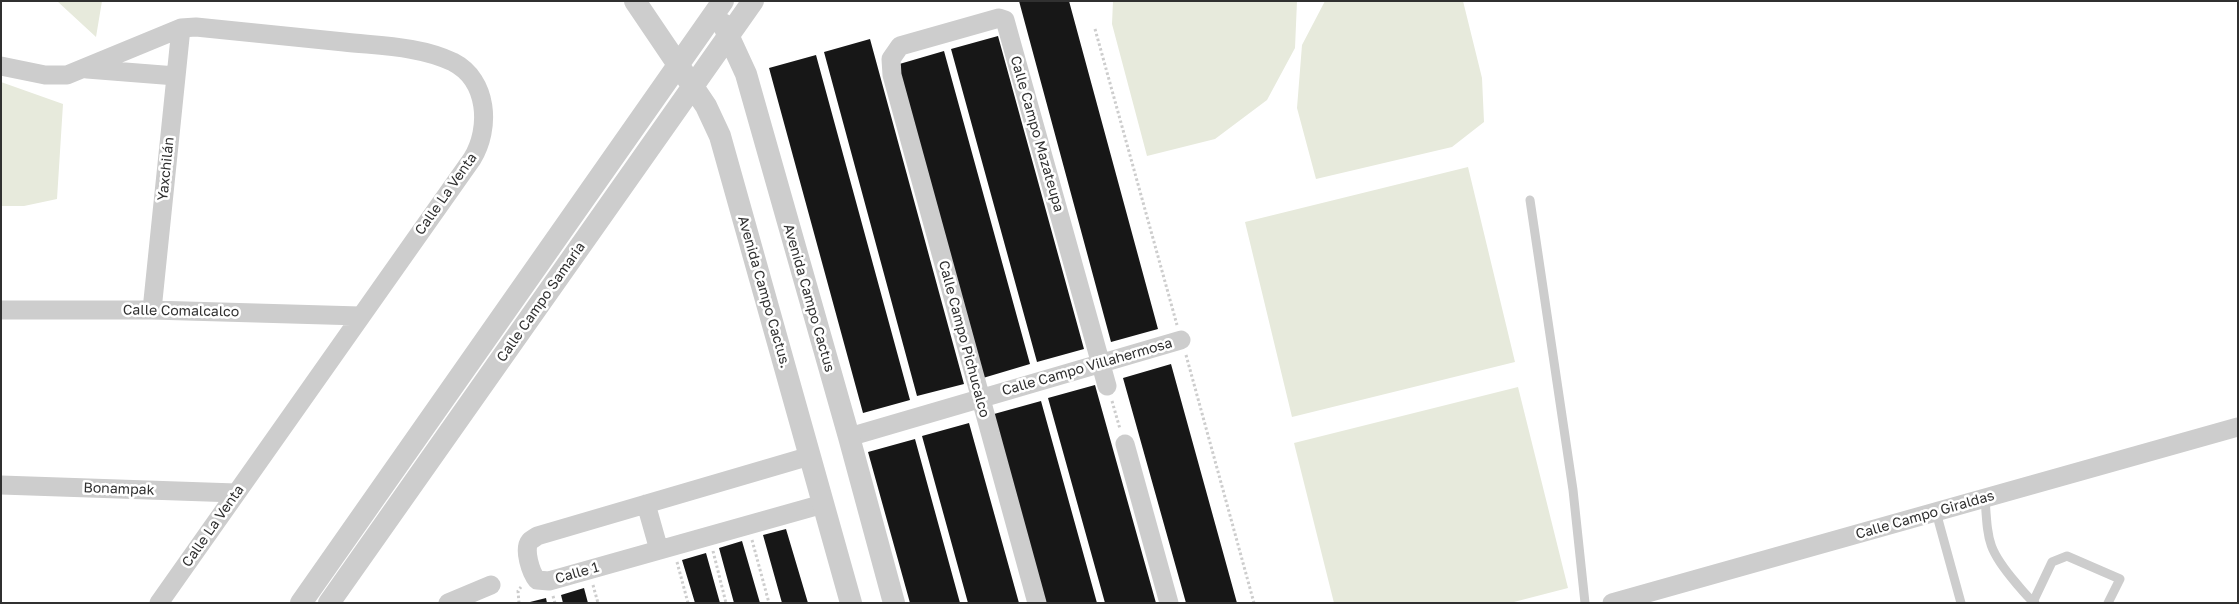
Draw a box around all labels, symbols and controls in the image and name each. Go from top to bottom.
street label: Calle Campo Mazateupa [1007,54,1067,214]
street label: Yaxchilán [154,136,178,202]
street label: Calle La Venta [412,150,480,238]
street label: Avenida Campo Cactus. [734,214,794,370]
street label: Avenida Campo Cactus [780,222,838,374]
street label: Calle Campo Samaria [493,239,589,365]
street label: Calle Campo Pichucalco [935,259,993,419]
street label: Calle Comalcalco [123,302,239,320]
street label: Calle Campo Villahermosa [1000,335,1174,399]
street label: Bonampak [83,479,155,499]
street label: Calle La Venta [179,482,247,570]
street label: Calle Campo Giraldas [1854,487,1996,543]
street label: Calle 1 [553,559,601,587]

